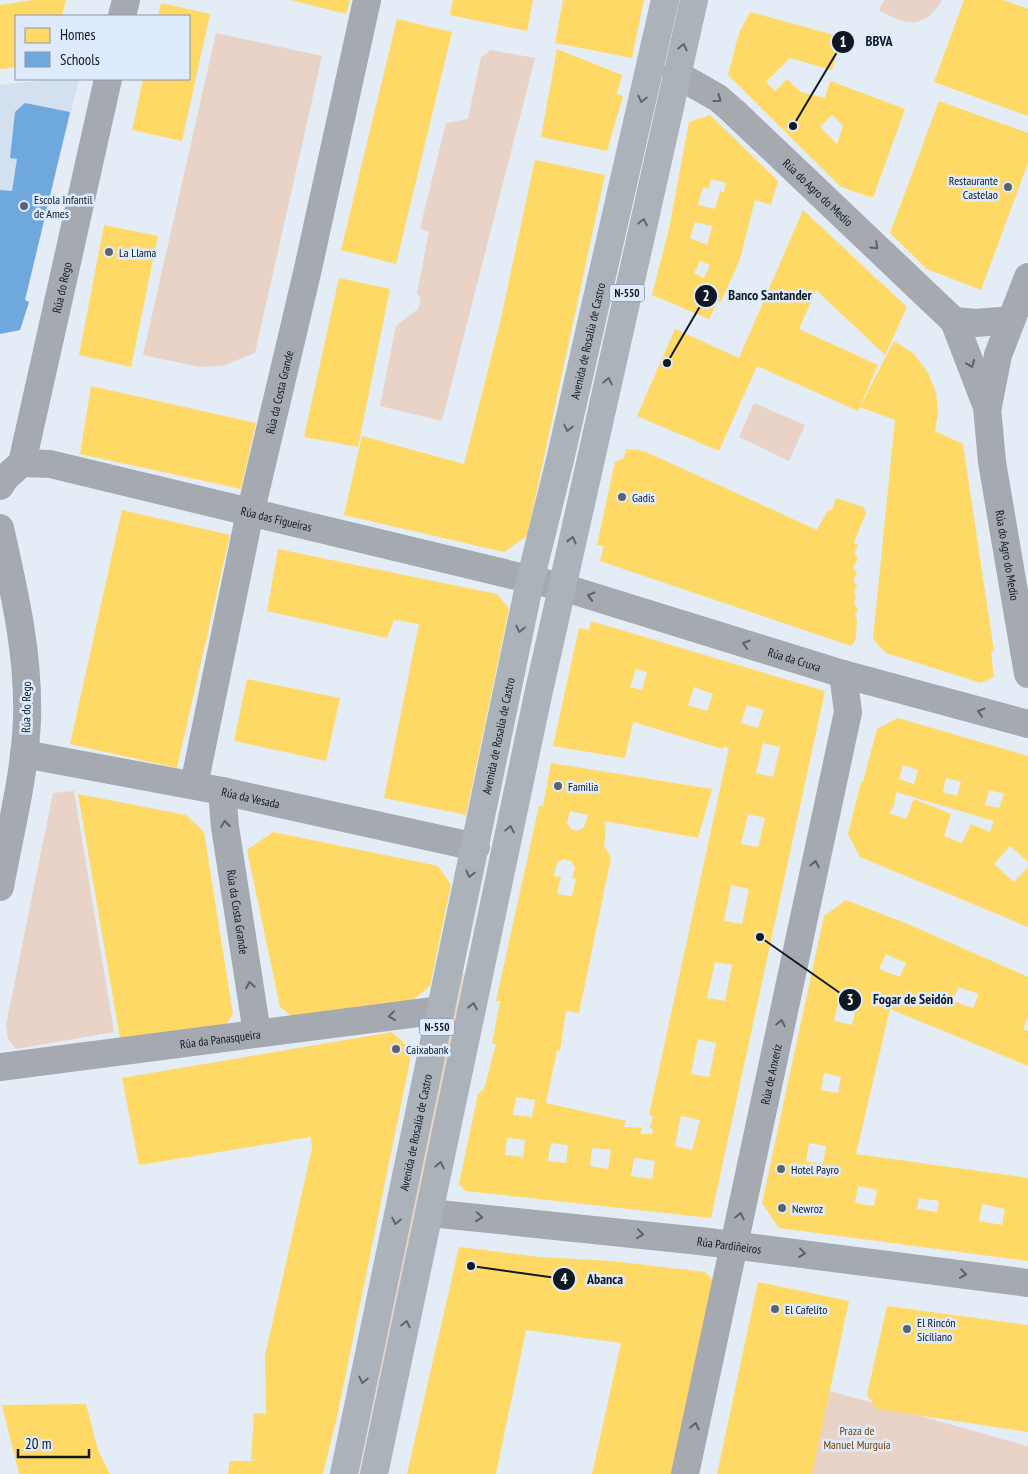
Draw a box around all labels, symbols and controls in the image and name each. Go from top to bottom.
legend [15,15,190,80]
text: Homes [60,25,96,44]
callout: BBVA [831,27,903,56]
text: 1 [839,32,847,51]
text: BBVA [866,32,893,50]
one-way arrow [677,42,688,51]
text: Schools [60,50,100,69]
one-way arrow [712,93,722,102]
one-way arrow [637,94,648,103]
street label: Rúa do Agro do Medio [780,155,857,229]
place label: Restaurante Castelao [949,173,998,202]
marker: Restaurante Castelao [1002,181,1014,193]
place label: Escola Infantil de Ames [34,192,93,221]
marker: Escola Infantil de Ames [18,200,30,212]
one-way arrow [637,218,648,227]
one-way arrow [869,240,878,249]
place label: La Llama [119,245,157,260]
marker: La Llama [103,246,115,258]
street label: Rúa do Rego [48,260,74,314]
street label: Avenida de Rosalía de Castro [567,281,608,401]
callout: Banco Santander [694,281,822,310]
road number: N-550 [610,284,644,302]
text: 2 [702,286,710,305]
text: Banco Santander [728,286,813,304]
street label: Rúa da Costa Grande [262,349,296,435]
one-way arrow [965,359,976,368]
one-way arrow [602,376,612,385]
one-way arrow [563,423,573,432]
place label: Gadis [632,490,655,505]
marker: Gadis [616,491,628,503]
street label: Rúa das Figueiras [239,503,314,534]
street label: Rúa do Agro do Medio [993,509,1023,601]
one-way arrow [567,536,577,544]
one-way arrow [588,592,596,602]
one-way arrow [516,624,526,633]
one-way arrow [743,640,751,650]
street label: Rúa da Cruxa [766,644,823,674]
street label: Avenida de Rosalía de Castro [478,676,517,796]
street label: Rúa do Rego [18,681,34,733]
one-way arrow [977,708,985,718]
place label: Familia [568,779,599,794]
marker: Familia [552,780,564,792]
street label: Rúa da Vesada [220,784,282,811]
one-way arrow [220,820,231,828]
one-way arrow [504,825,515,834]
one-way arrow [809,860,820,868]
street label: Rúa da Costa Grande [224,868,252,955]
one-way arrow [465,869,476,878]
one-way arrow [245,981,255,989]
callout: Fogar de Seidón [838,985,963,1014]
text: 3 [846,990,854,1009]
text: Fogar de Seidón [873,990,953,1008]
one-way arrow [467,1001,478,1010]
one-way arrow [388,1010,396,1021]
road number: N-550 [420,1019,454,1036]
one-way arrow [776,1019,786,1027]
street label: Rúa da Panasqueira [179,1026,262,1051]
place label: Caixabank [406,1042,449,1057]
street label: Rúa de Anxeriz [757,1042,784,1106]
marker: Caixabank [390,1043,402,1055]
street label: Avenida de Rosalía de Castro [396,1073,435,1192]
one-way arrow [434,1160,445,1169]
place label: Hotel Payro [791,1162,839,1177]
marker: Hotel Payro [775,1163,787,1175]
place label: Newroz [792,1201,823,1216]
marker: Newroz [776,1202,788,1214]
one-way arrow [475,1211,483,1222]
one-way arrow [734,1212,745,1221]
one-way arrow [392,1216,402,1225]
one-way arrow [637,1229,645,1240]
street label: Rúa Pardiñeiros [696,1233,762,1256]
one-way arrow [798,1247,806,1258]
callout: Abanca [552,1264,633,1293]
text: 4 [560,1269,568,1288]
one-way arrow [958,1269,967,1279]
text: Abanca [586,1270,623,1288]
place label: El Cafelito [785,1302,827,1317]
marker: El Cafelito [769,1303,781,1315]
place label: El Rincón Siciliano [917,1315,956,1344]
one-way arrow [400,1319,411,1328]
marker: El Rincón Siciliano [901,1323,913,1335]
one-way arrow [358,1375,369,1384]
one-way arrow [689,1422,700,1431]
park label: Praza de Manuel Murguía [823,1423,891,1452]
scale bar [18,1426,89,1458]
text: 20 m [25,1434,51,1453]

